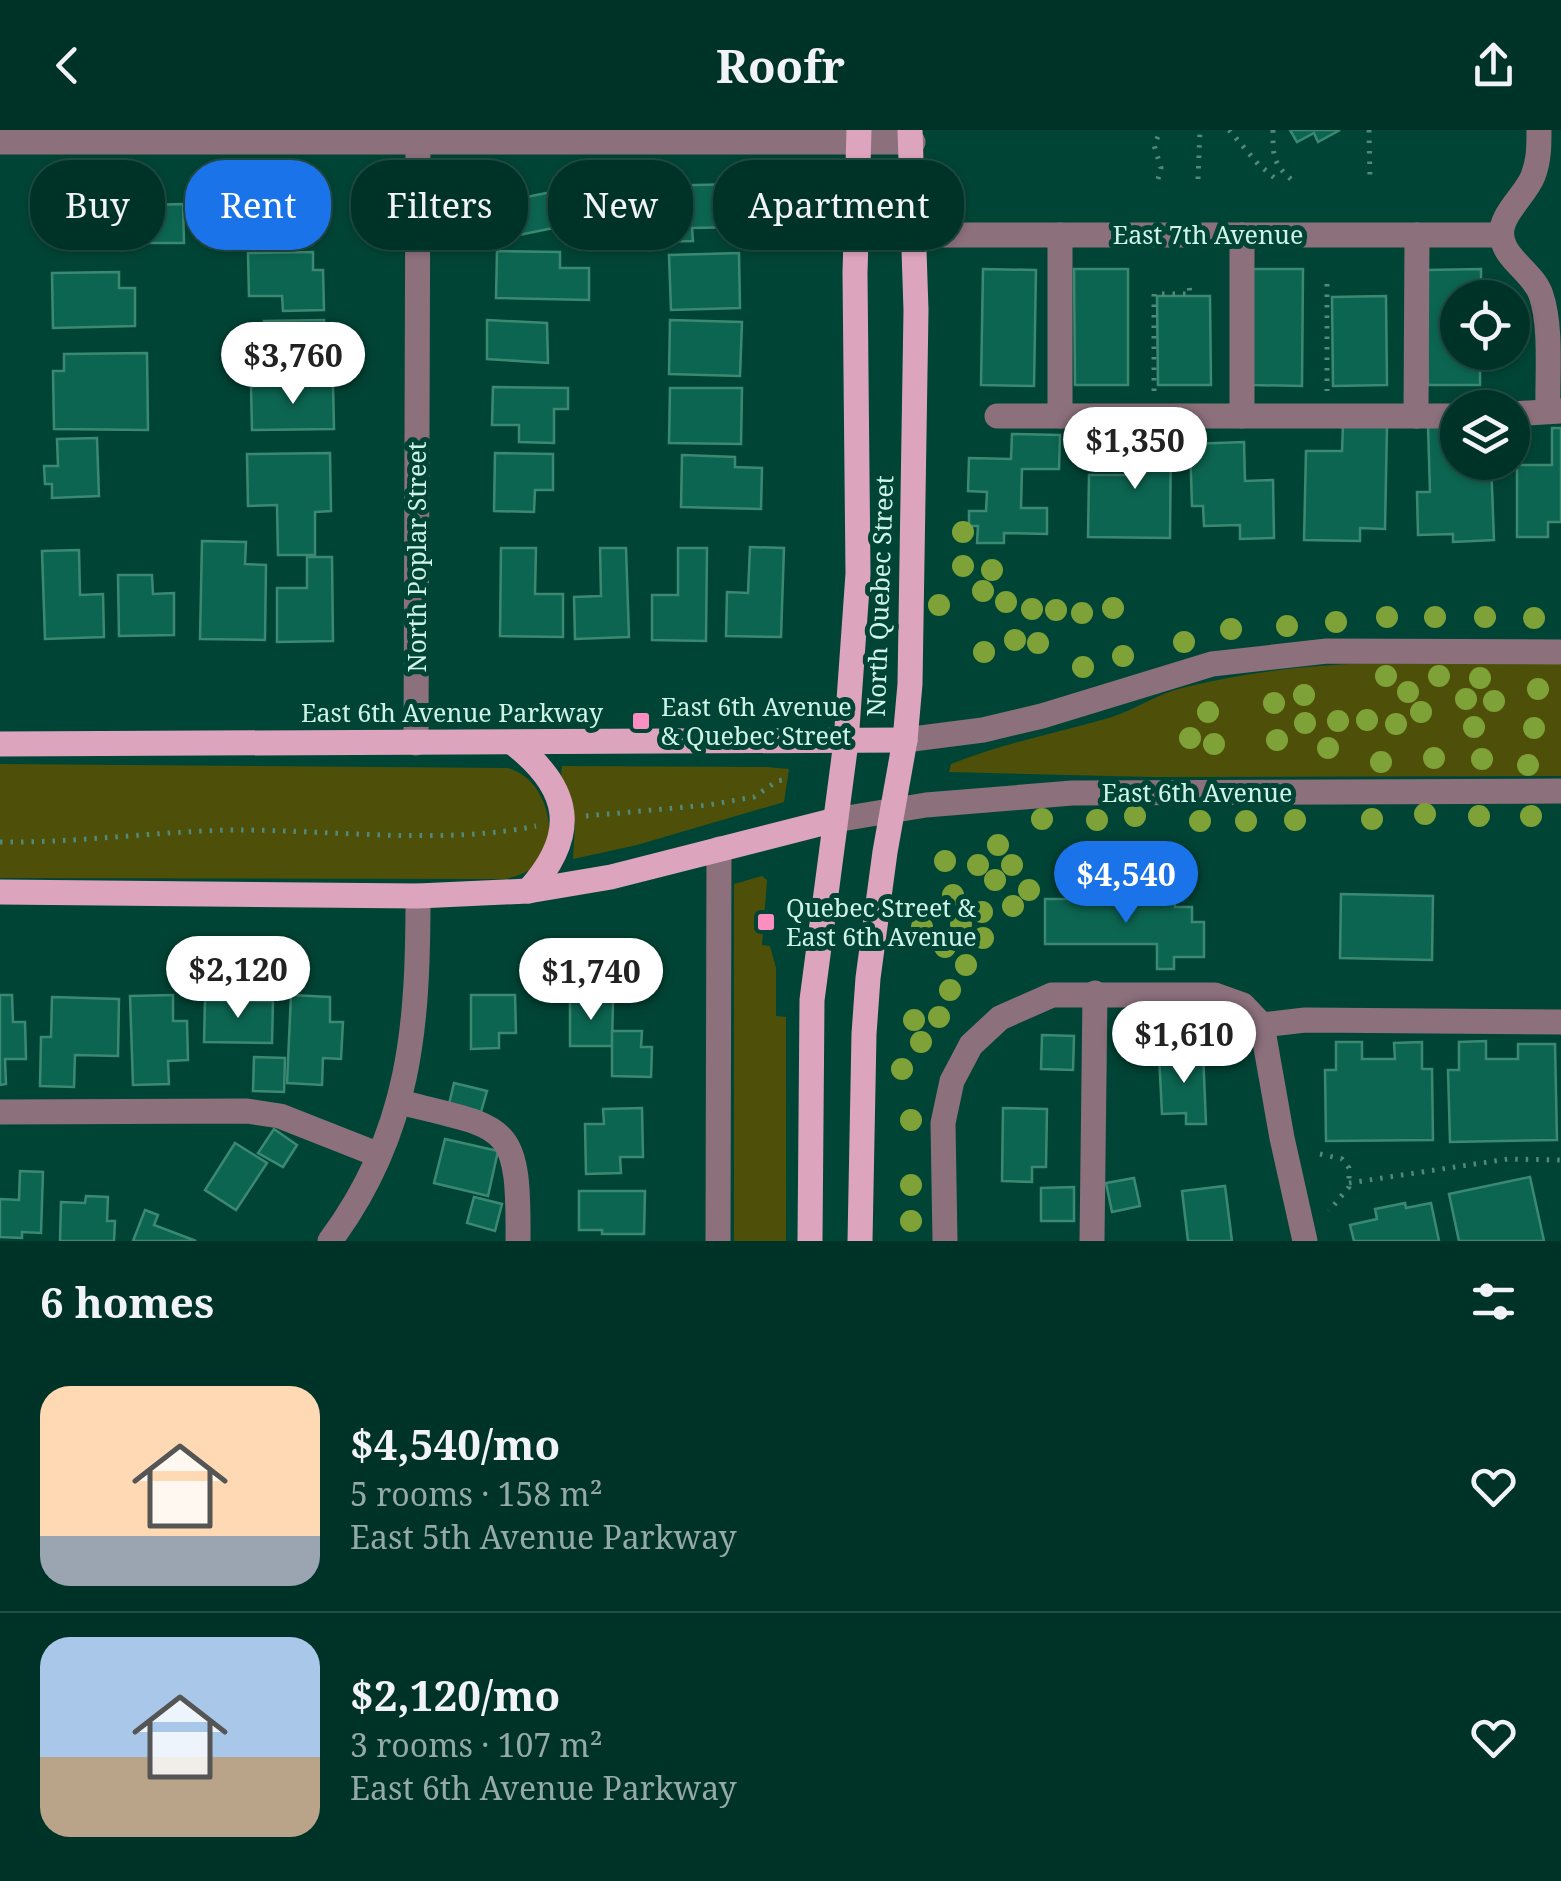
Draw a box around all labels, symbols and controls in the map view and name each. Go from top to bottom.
text: Roofr [716,35,845,96]
icon: back [40,38,95,93]
icon: share [1466,38,1521,93]
chip: Buy [30,160,165,250]
chip: Rent [185,160,331,250]
chip: Filters [351,160,528,250]
chip: New [548,160,693,250]
chip: Apartment [713,160,964,250]
street label: East 7th Avenue [1113,217,1303,251]
map controls [1440,280,1530,480]
button: locate [1440,280,1530,370]
pin: $3,760 [212,322,374,407]
text: $3,760 [243,333,343,376]
button: layers [1440,390,1530,480]
pin: $1,350 [1054,407,1216,492]
text: $1,350 [1085,418,1185,461]
street label: North Poplar Street [399,441,433,673]
street label: North Quebec Street [858,475,900,717]
place label: East 6th Avenue & Quebec Street [661,689,852,752]
street label: East 6th Avenue Parkway [301,695,604,729]
marker: East 6th Avenue & Quebec Street [630,710,652,732]
street label: East 6th Avenue [1102,775,1292,809]
pin: $4,540 [1045,841,1207,926]
text: $4,540 [1076,852,1176,895]
place label: Quebec Street & East 6th Avenue [786,890,977,953]
marker: Quebec Street & East 6th Avenue [755,911,777,933]
pin: $2,120 [157,936,319,1021]
pin: $1,740 [510,938,672,1023]
text: $2,120 [188,947,288,990]
text: $1,740 [541,949,641,992]
pin: $1,610 [1103,1001,1265,1086]
text: $1,610 [1134,1012,1234,1055]
text: 6 homes [40,1273,214,1330]
icon: filters [1466,1274,1521,1329]
text: $4,540/mo [350,1415,560,1472]
icon: home [120,1426,240,1546]
icon: heart [1466,1459,1521,1514]
text: 5 rooms · 158 m² [350,1472,603,1515]
text: East 5th Avenue Parkway [350,1515,737,1558]
text: $2,120/mo [350,1666,560,1723]
icon: home [120,1677,240,1797]
icon: heart [1466,1710,1521,1765]
text: 3 rooms · 107 m² [350,1723,603,1766]
text: East 6th Avenue Parkway [350,1766,737,1809]

